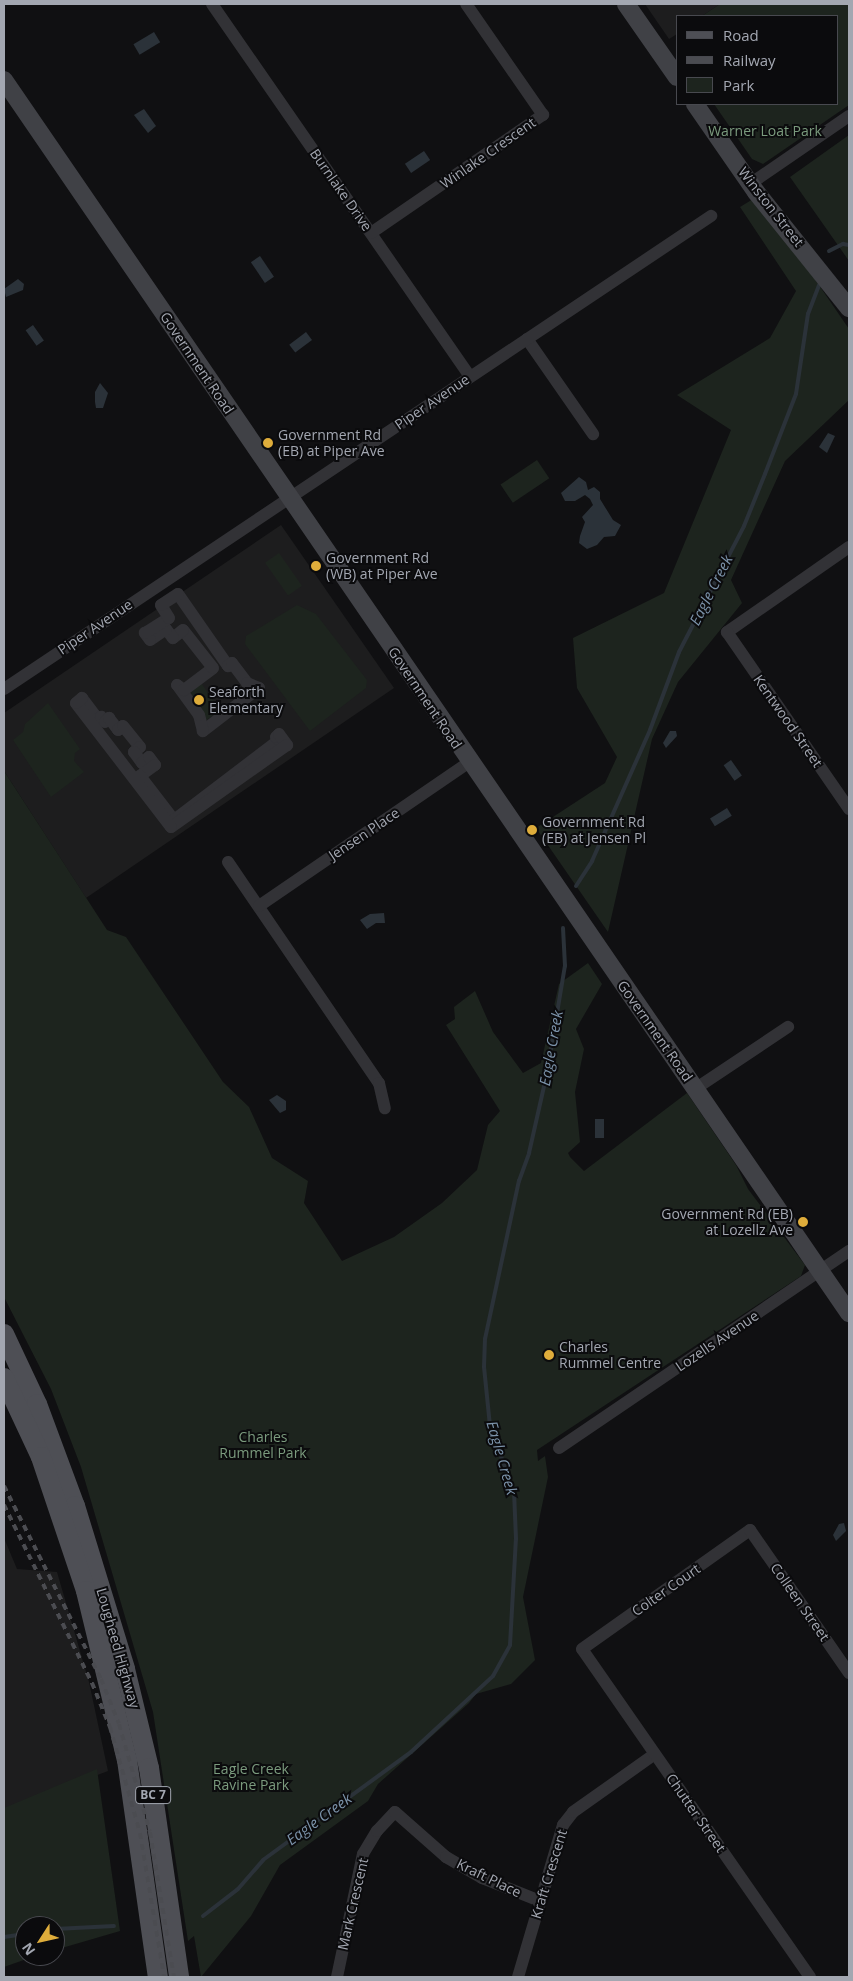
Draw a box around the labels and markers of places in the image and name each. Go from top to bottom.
place label: Government Rd (EB) at Piper Ave [278,427,385,460]
marker: Government Rd (EB) at Piper Ave [262,437,274,449]
place label: Government Rd (WB) at Piper Ave [326,550,438,582]
marker: Government Rd (WB) at Piper Ave [310,560,322,572]
place label: Seaforth Elementary [209,684,283,716]
marker: Seaforth Elementary [193,694,205,706]
place label: Government Rd (EB) at Jensen Pl [542,814,646,846]
marker: Government Rd (EB) at Jensen Pl [526,824,538,836]
place label: Government Rd (EB) at Lozellz Ave [661,1206,793,1238]
marker: Government Rd (EB) at Lozellz Ave [797,1216,809,1228]
place label: Charles Rummel Centre [559,1339,661,1371]
marker: Charles Rummel Centre [543,1349,555,1361]

